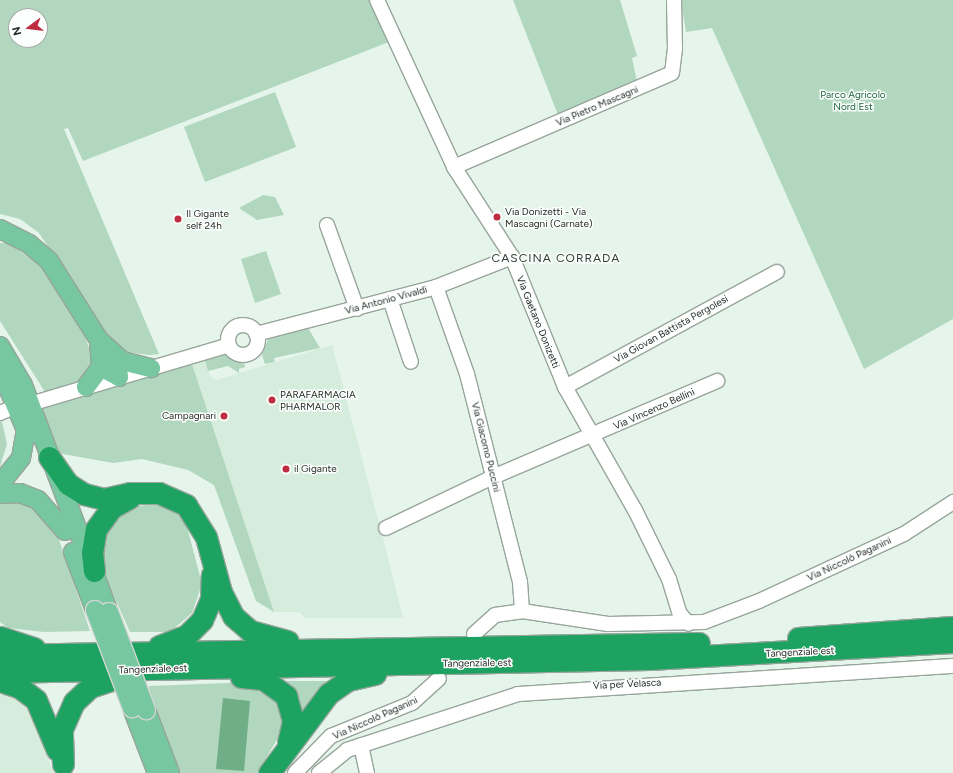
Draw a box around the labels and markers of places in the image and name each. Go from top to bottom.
place label: Via Donizetti - Via Mascagni (Carnate) [505,205,593,228]
place label: Il Gigante self 24h [186,207,229,230]
marker: Via Donizetti - Via Mascagni (Carnate) [492,212,502,222]
marker: Il Gigante self 24h [173,214,183,224]
place label: PARAFARMACIA PHARMALOR [280,388,356,412]
marker: PARAFARMACIA PHARMALOR [267,395,277,405]
place label: Campagnari [162,410,216,422]
marker: Campagnari [219,411,229,421]
place label: il Gigante [294,463,337,475]
marker: il Gigante [281,464,291,474]

